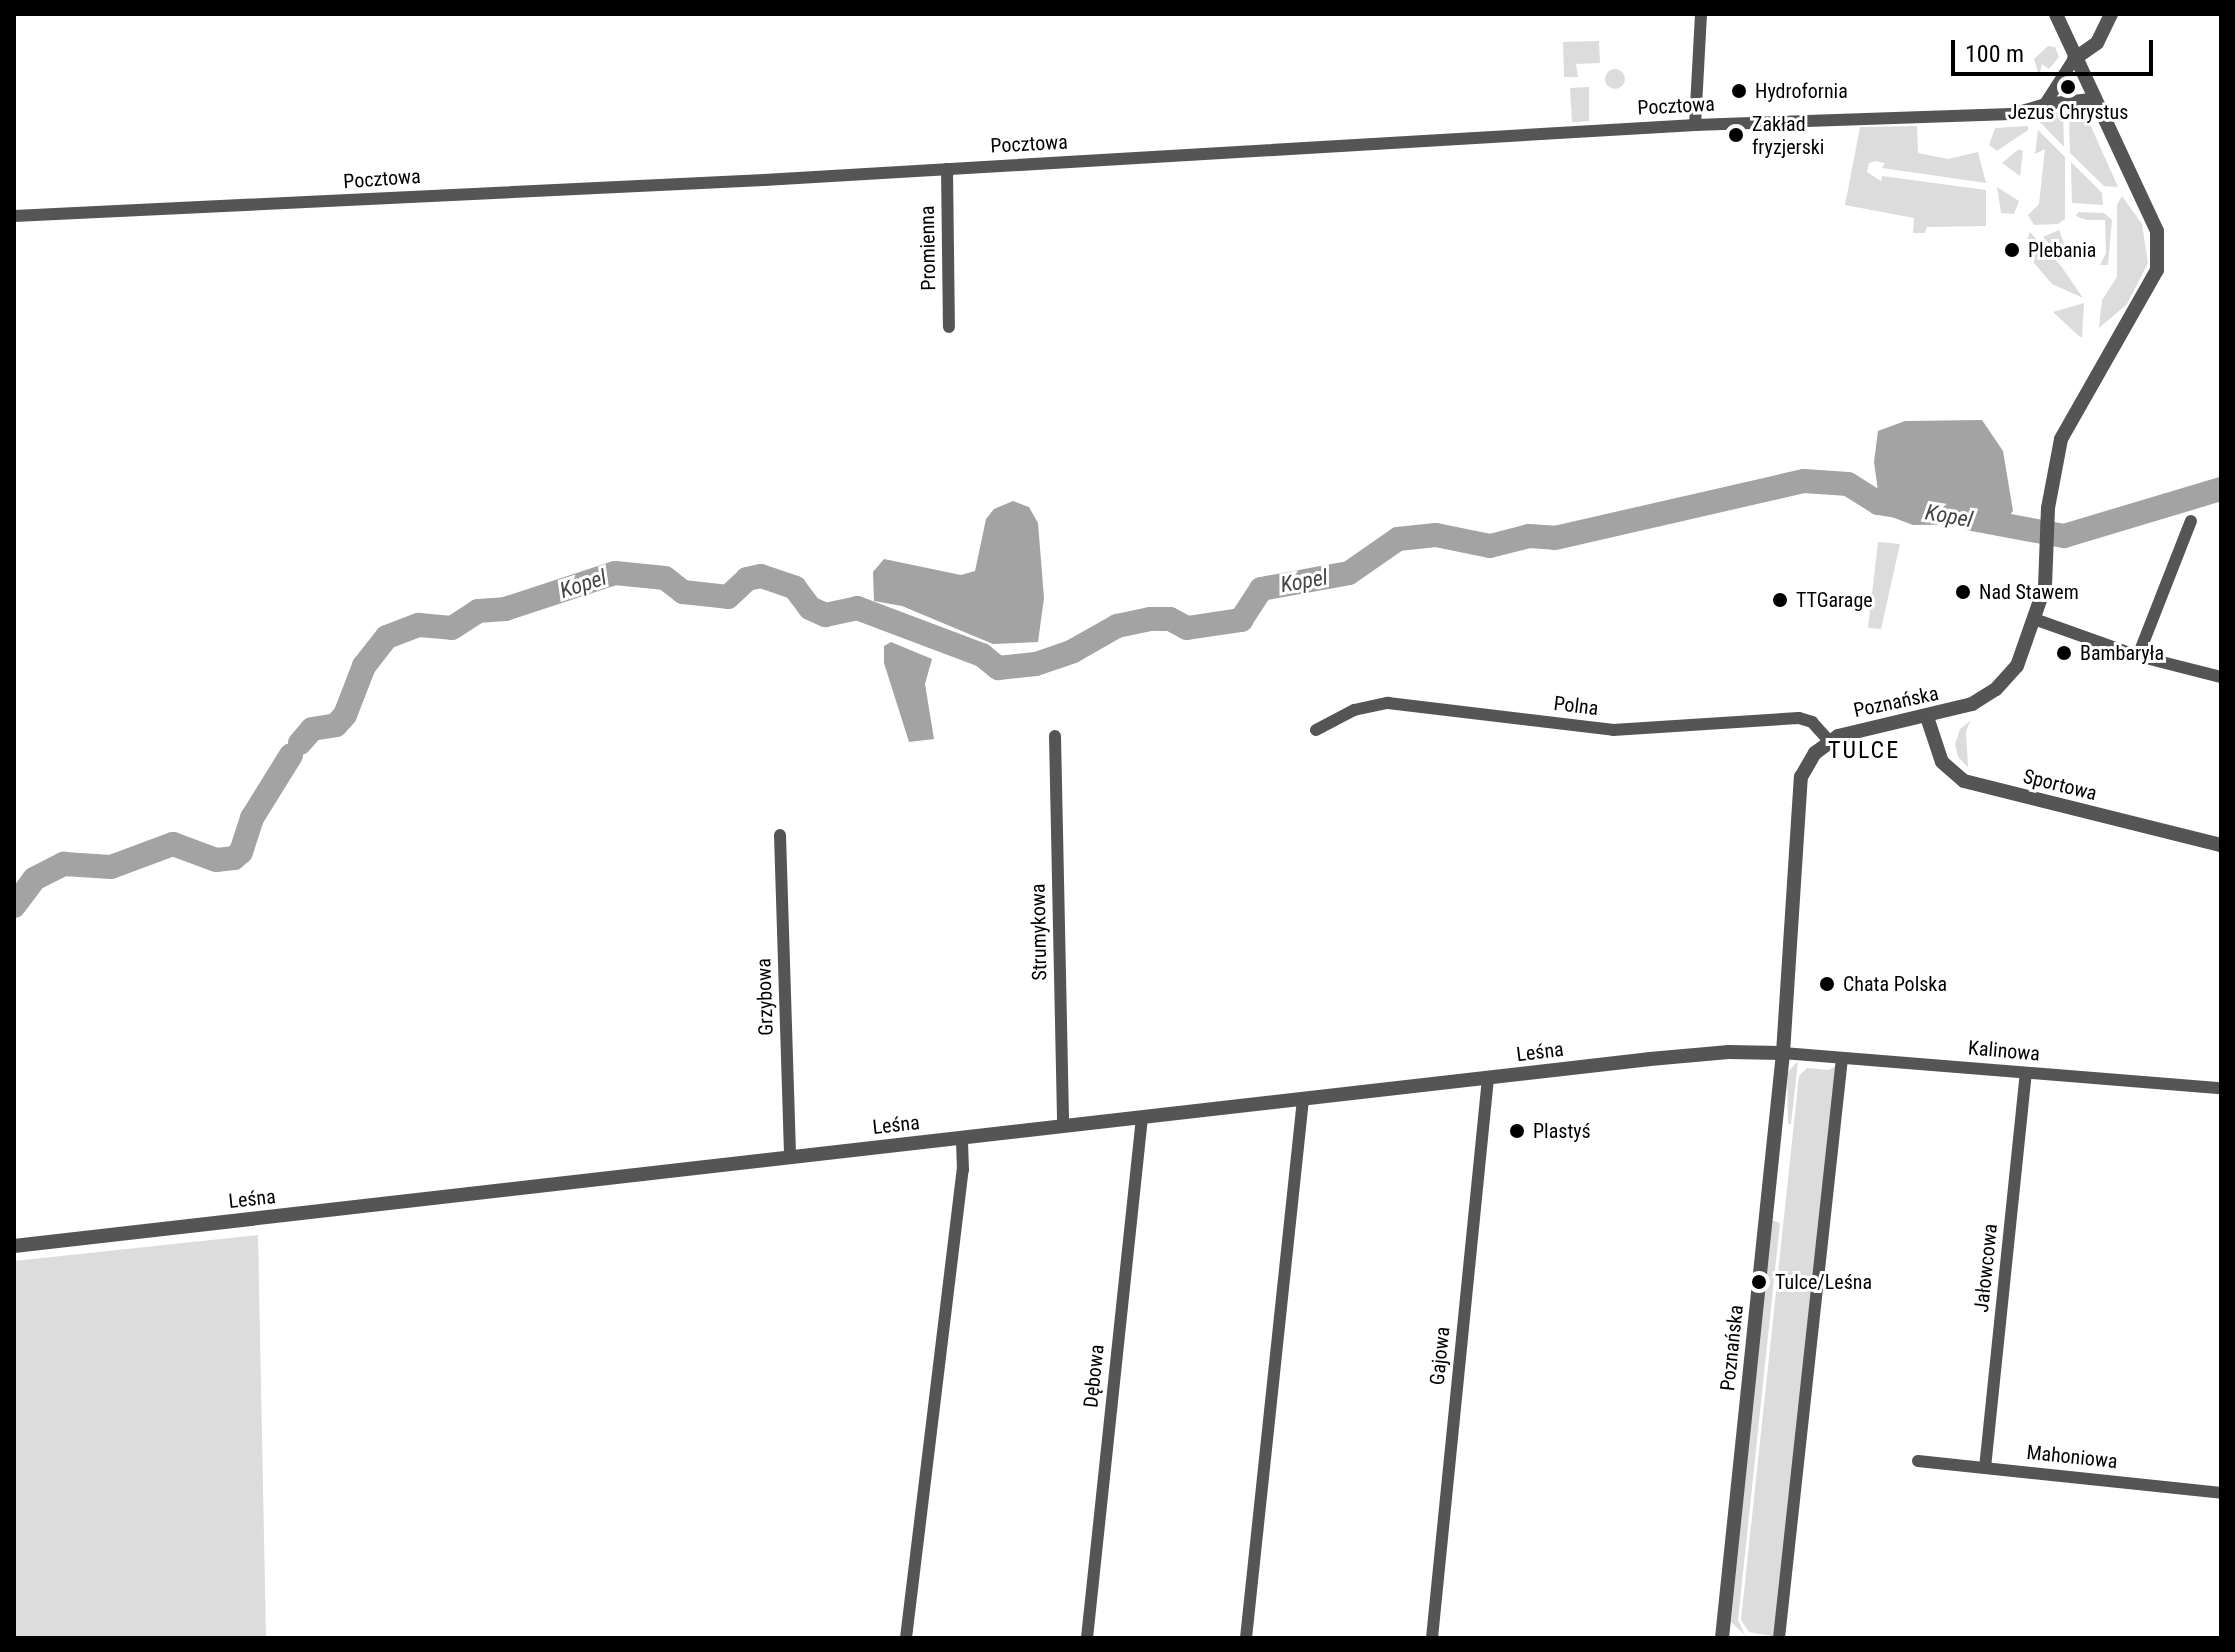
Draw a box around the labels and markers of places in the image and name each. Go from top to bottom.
marker: Jezus Chrystus [2059,78,2077,96]
place label: Hydrofornia [1755,79,1848,103]
marker: Hydrofornia [1730,82,1748,100]
place label: Jezus Chrystus [2008,100,2128,124]
place label: Zakład fryzjerski [1752,112,1824,159]
marker: Zakład fryzjerski [1727,126,1745,144]
place label: Plebania [2028,238,2096,262]
marker: Plebania [2003,241,2021,259]
place label: Nad Stawem [1979,580,2079,604]
marker: Nad Stawem [1954,583,1972,601]
place label: TTGarage [1796,588,1873,612]
marker: TTGarage [1771,591,1789,609]
place label: Bambaryła [2080,641,2164,665]
marker: Bambaryła [2055,644,2073,662]
place label: Chata Polska [1843,972,1947,996]
marker: Chata Polska [1818,975,1836,993]
place label: Plastyś [1533,1119,1591,1143]
marker: Plastyś [1508,1122,1526,1140]
place label: Tulce/Leśna [1775,1270,1872,1294]
marker: Tulce/Leśna [1750,1273,1768,1291]

